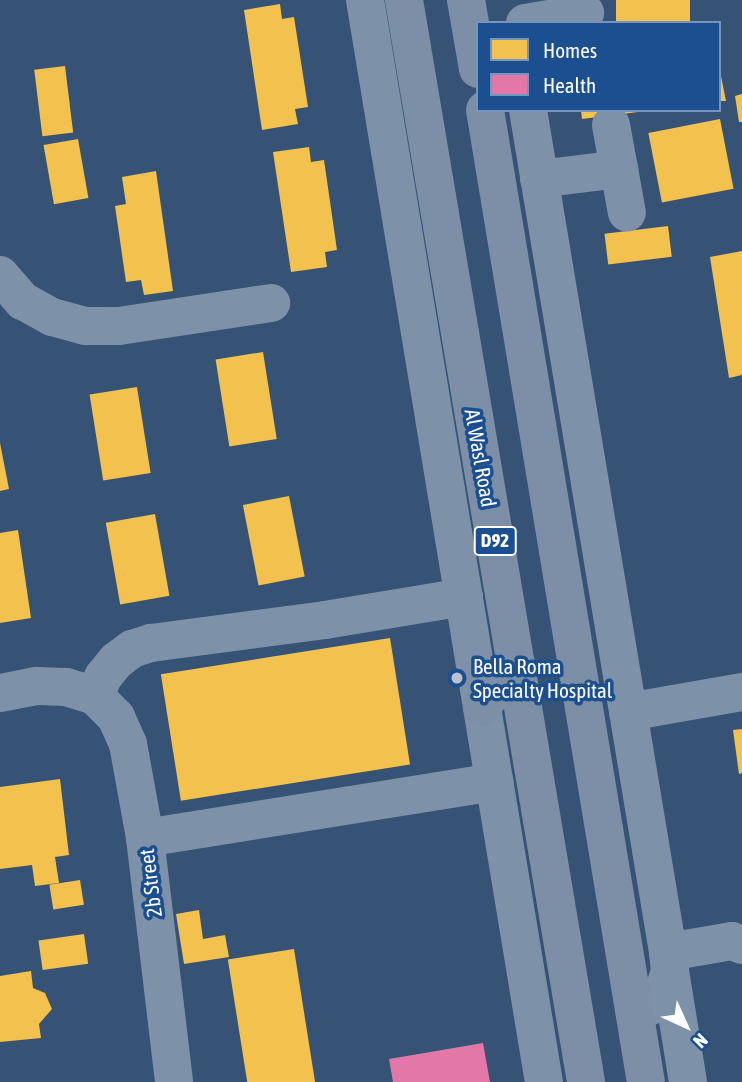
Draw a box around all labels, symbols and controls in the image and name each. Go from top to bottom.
legend [476,21,721,112]
text: Homes [543,38,597,62]
text: Health [543,73,596,97]
street label: Al Wasl Road [460,407,502,509]
road number: D92 [472,526,518,556]
place label: Bella Roma Specialty Hospital [473,653,612,703]
marker: Bella Roma Specialty Hospital [447,668,467,688]
street label: 2b Street [133,847,167,919]
north arrow [651,991,721,1061]
text: N [689,1029,713,1053]

